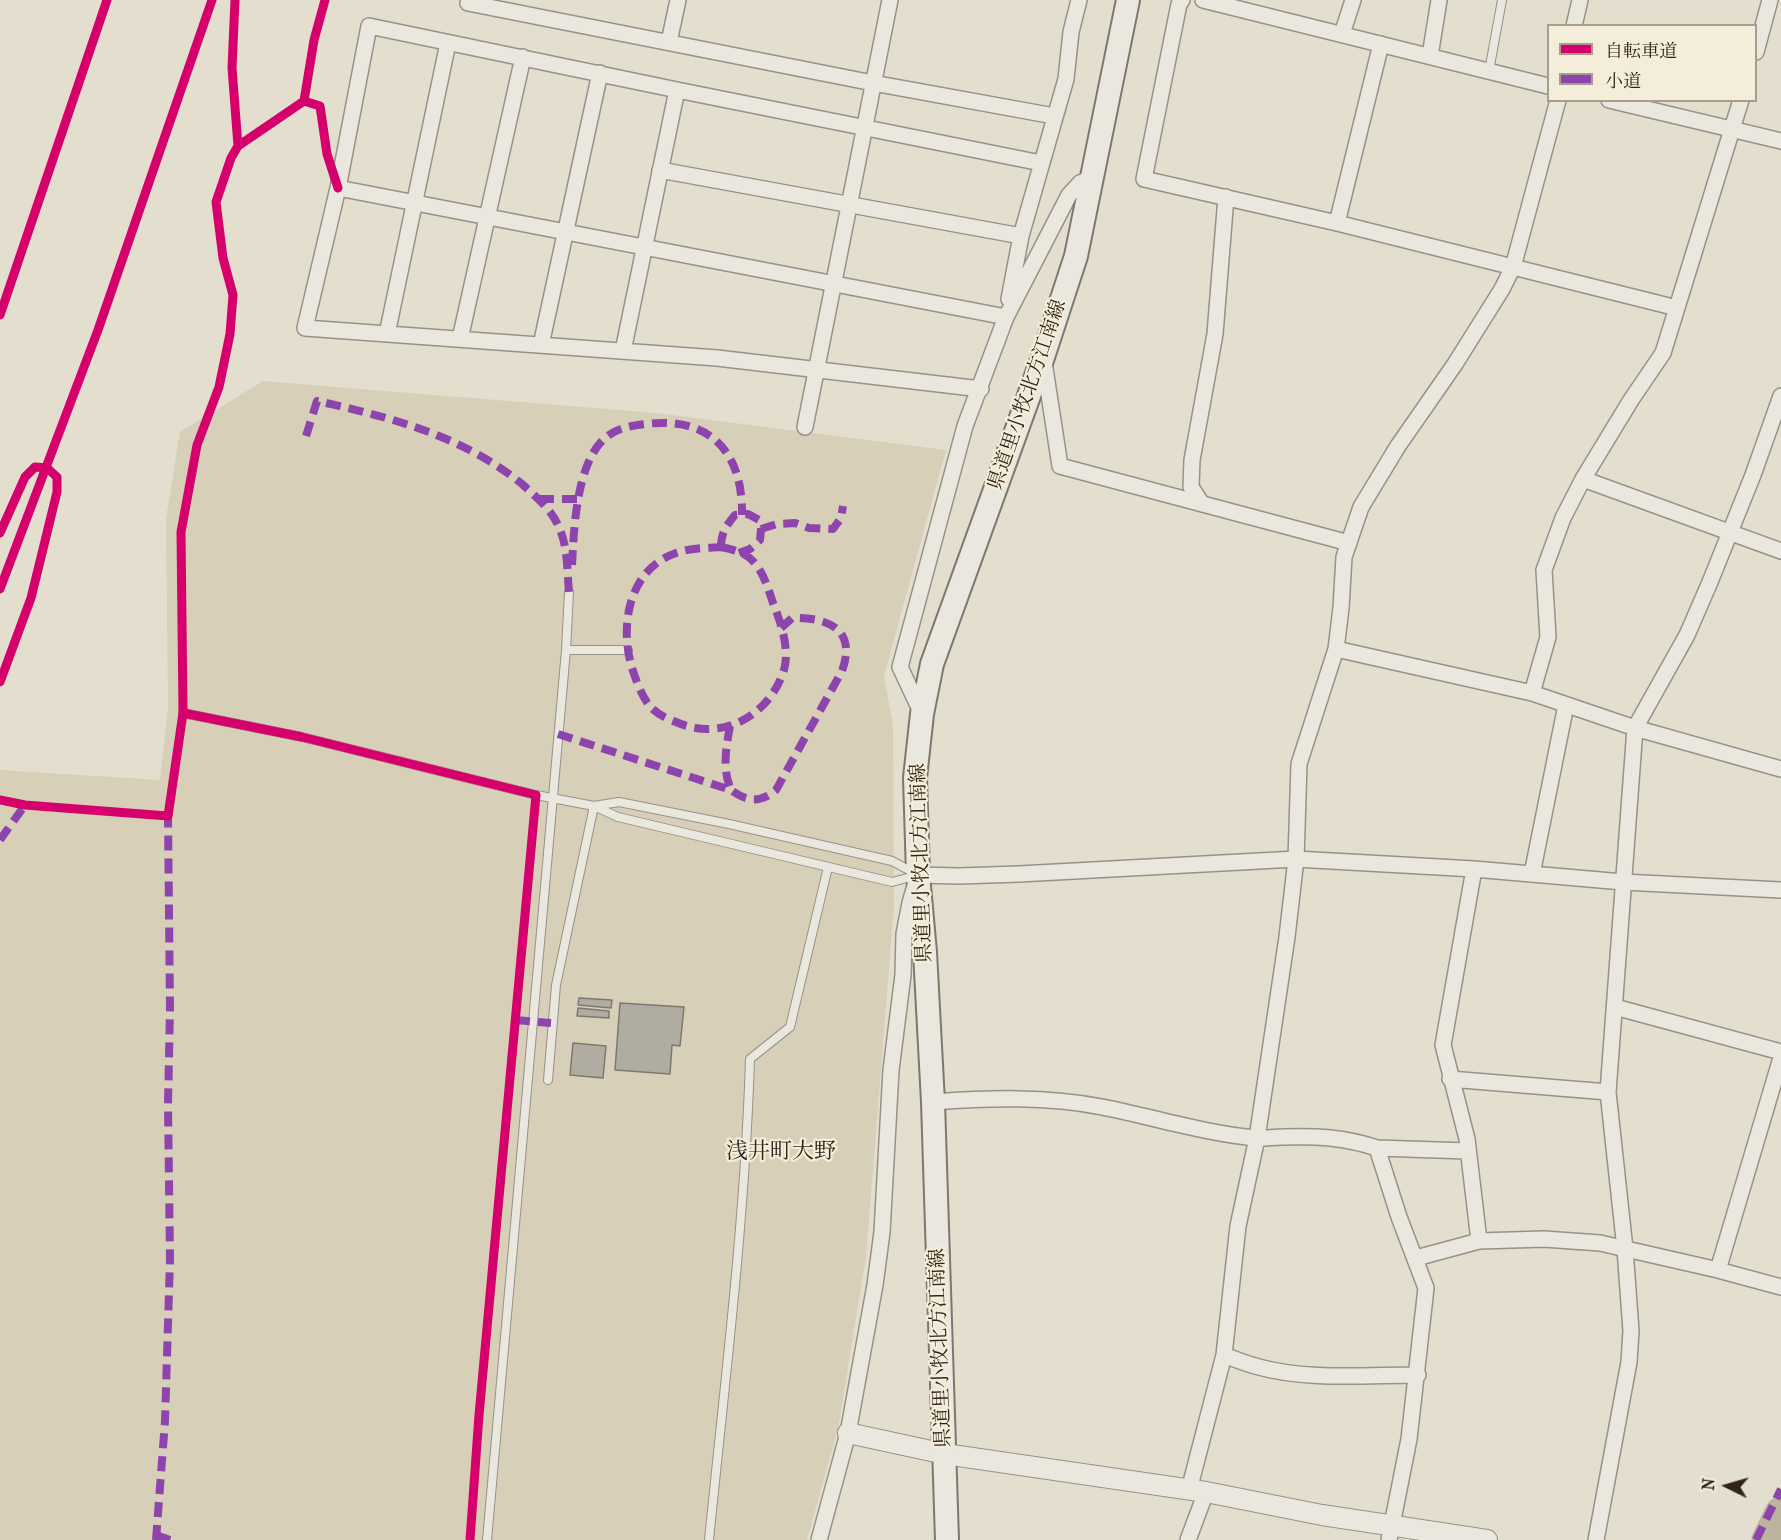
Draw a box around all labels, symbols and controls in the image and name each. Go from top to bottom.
legend [1547,24,1757,102]
text: 自転車道 [1605,41,1677,62]
text: 小道 [1605,71,1641,92]
street label: 県道里小牧北方江南線 [984,297,1072,493]
street label: 県道里小牧北方江南線 [907,763,937,963]
district label: 浅井町大野 [726,1140,836,1166]
street label: 県道里小牧北方江南線 [926,1248,956,1448]
north arrow [1697,1456,1757,1516]
text: N [1699,1478,1719,1491]

